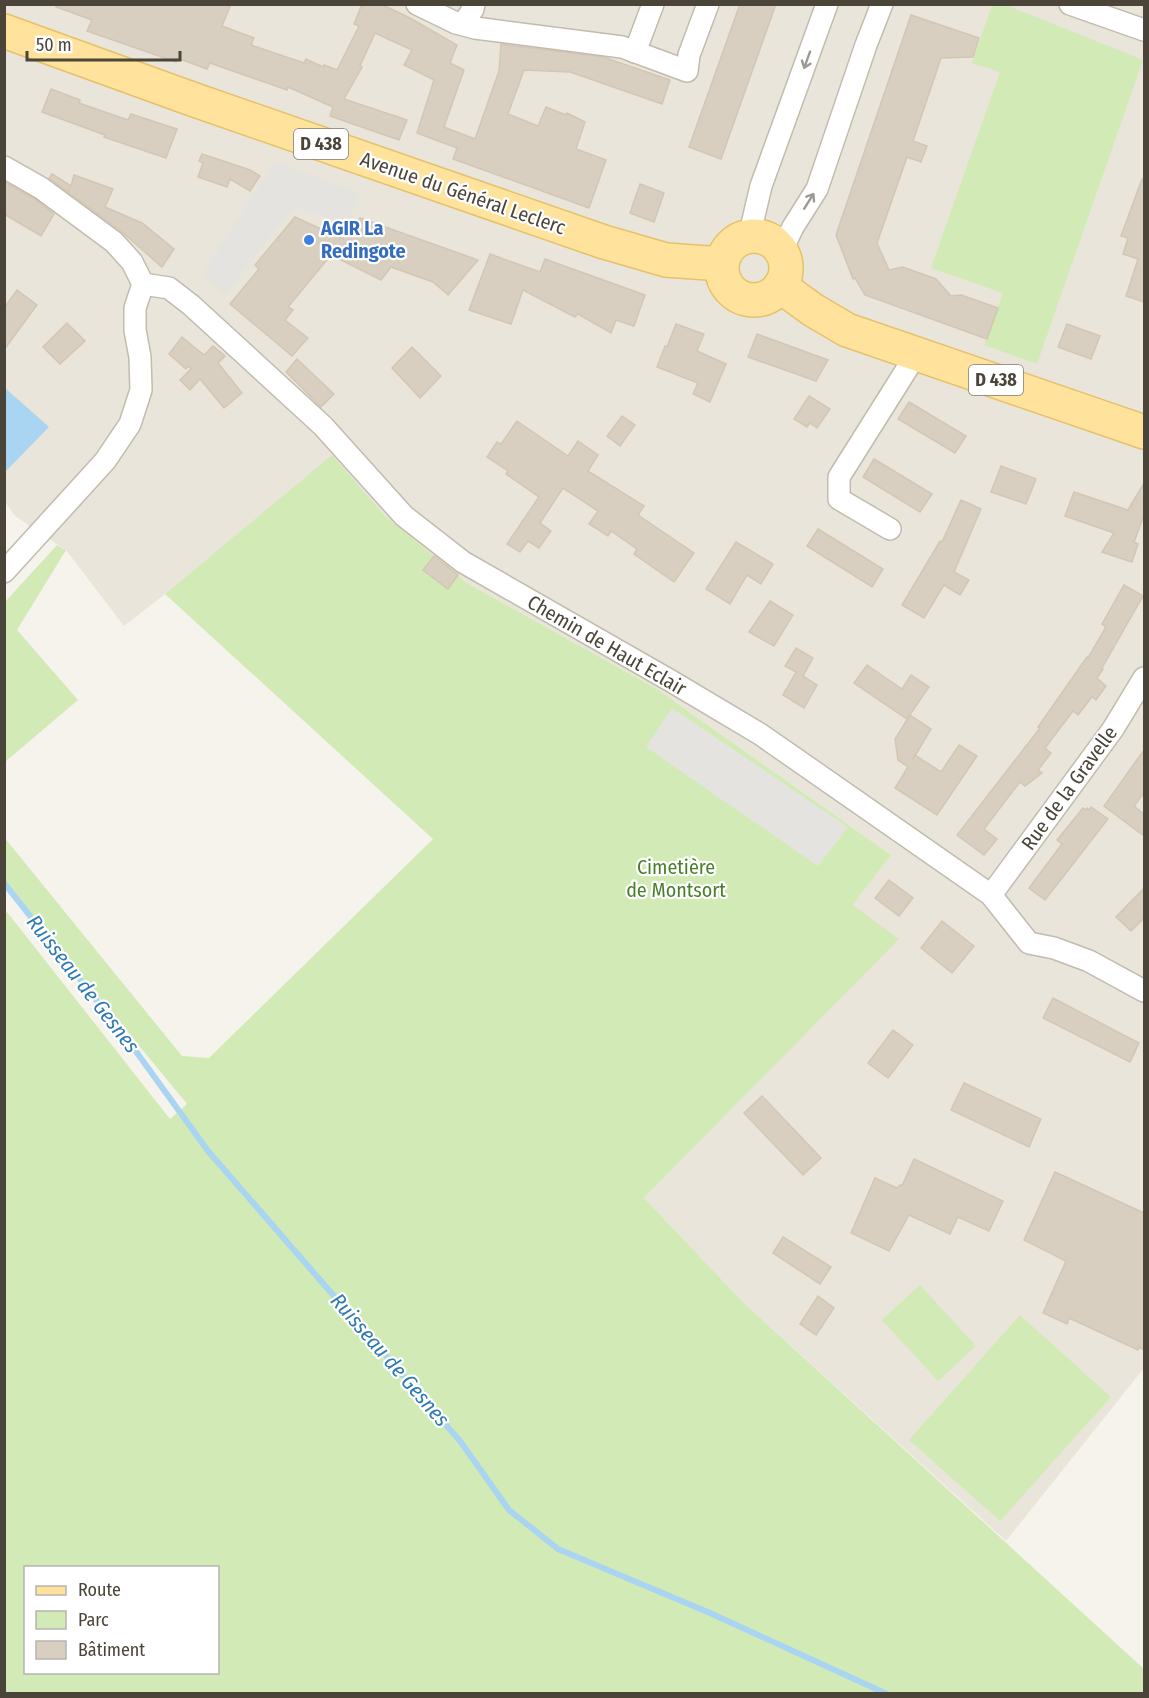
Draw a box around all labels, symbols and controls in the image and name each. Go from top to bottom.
scale bar [27,24,180,62]
text: 50 m [36,34,72,56]
one-way arrow [801,50,812,69]
road number: D 438 [294,129,348,159]
street label: Avenue du Général Leclerc [357,147,569,240]
one-way arrow [804,193,816,210]
place label: AGIR La Redingote [320,216,406,263]
marker: AGIR La Redingote [302,233,316,247]
road number: D 438 [969,365,1023,395]
street label: Chemin de Haut Eclair [523,590,691,700]
street label: Rue de la Gravelle [1016,721,1122,855]
park label: Cimetière de Montsort [626,855,726,902]
water label: Ruisseau de Gesnes [21,910,145,1058]
water label: Ruisseau de Gesnes [325,1288,455,1432]
legend [24,1566,219,1674]
text: Route [78,1579,121,1601]
text: Parc [78,1609,109,1631]
text: Bâtiment [78,1639,145,1661]

